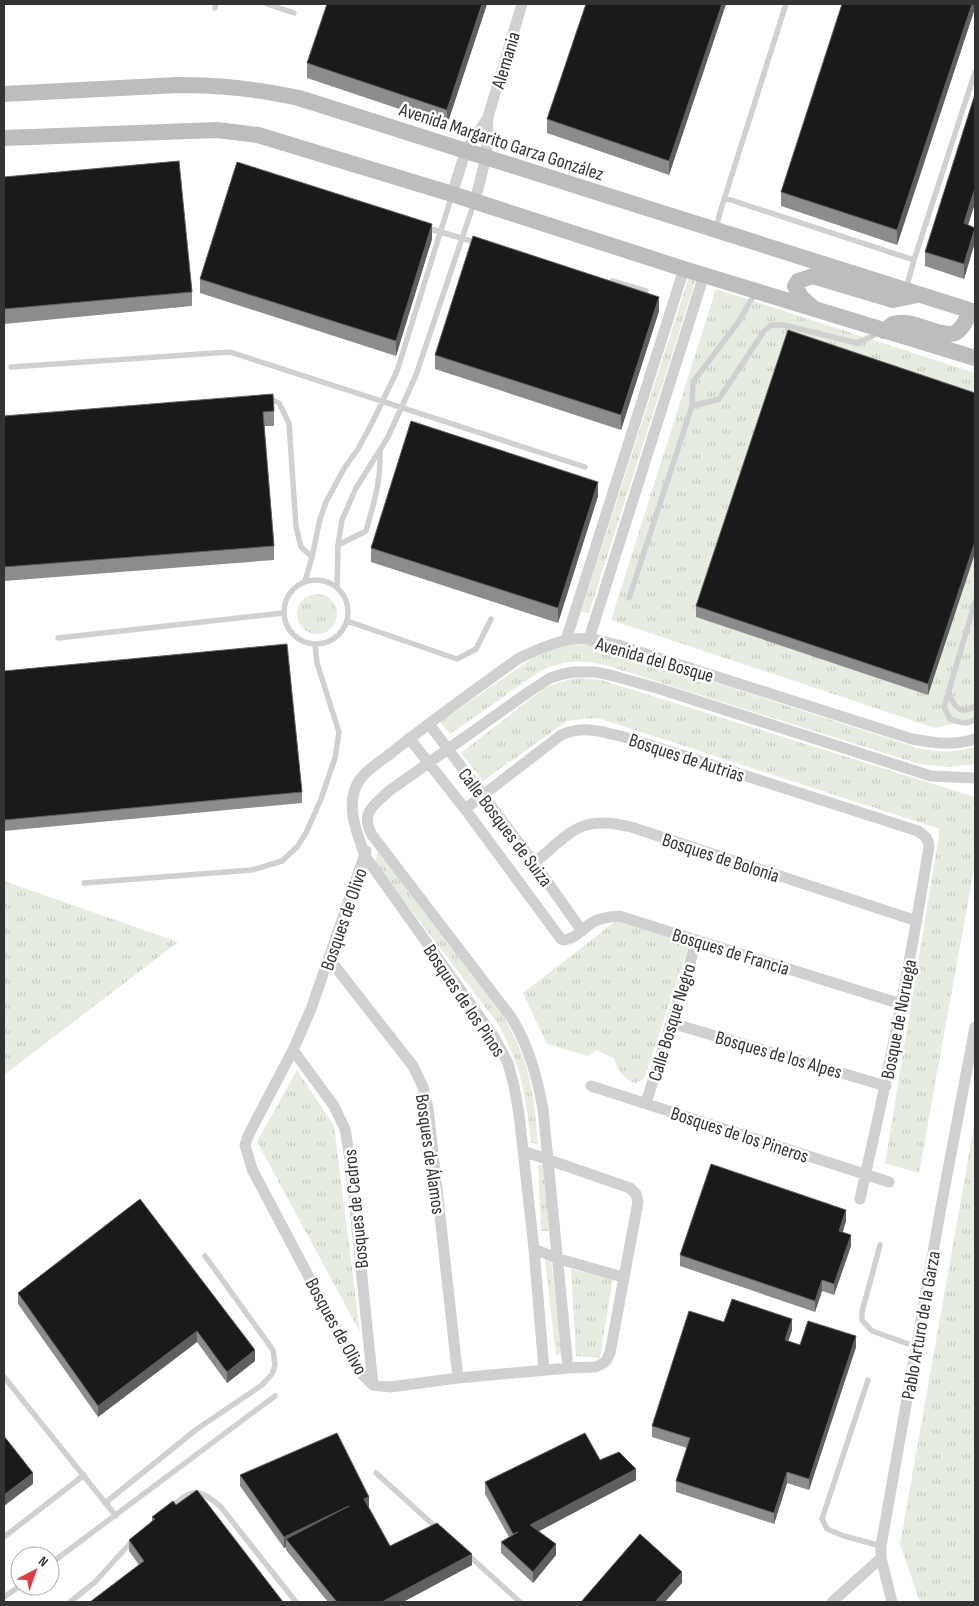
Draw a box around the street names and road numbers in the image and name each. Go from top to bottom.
street label: Alemania [487,29,526,93]
street label: Avenida Margarito Garza González [396,98,607,186]
street label: Avenida del Bosque [592,632,716,688]
street label: Bosques de Autrias [626,729,747,788]
street label: Calle Bosques de Suiza [453,764,557,892]
street label: Bosques de Bolonia [659,829,782,888]
street label: Bosques de Olivo [316,865,373,974]
street label: Bosques de Francia [669,924,792,981]
street label: Bosques de los Pinos [418,940,510,1062]
street label: Bosque de Noruega [877,957,922,1081]
street label: Calle Bosque Negro [644,961,701,1084]
street label: Bosques de los Alpes [713,1026,845,1085]
street label: Bosques de Álamos [410,1093,449,1216]
street label: Bosques de los Pineros [668,1102,811,1169]
street label: Bosques de Cedros [339,1148,374,1269]
street label: Pablo Arturo de la Garza [897,1249,946,1401]
street label: Bosques de Olivo [300,1274,372,1379]

